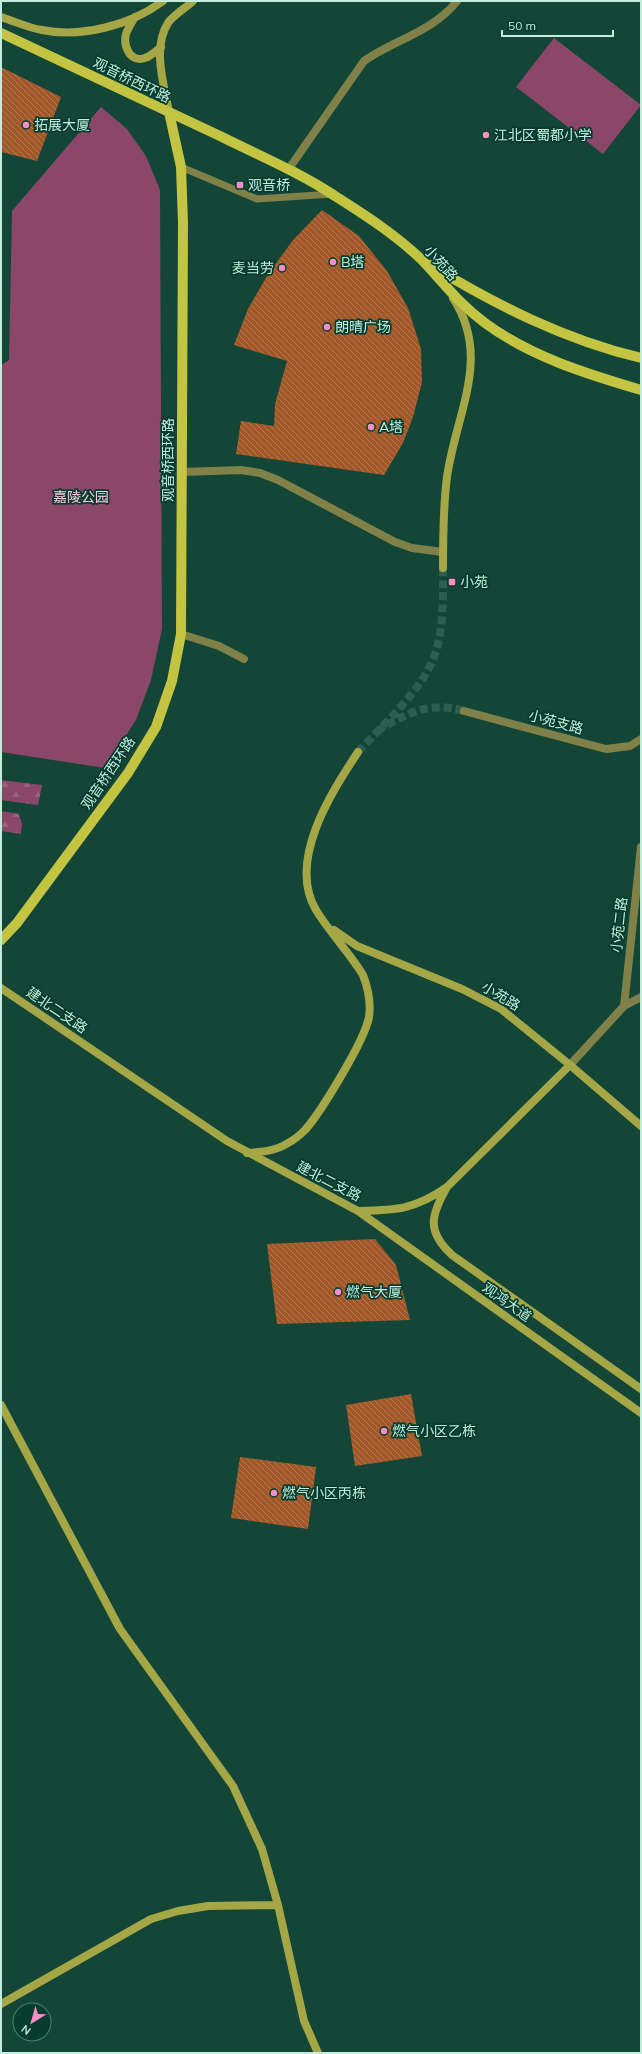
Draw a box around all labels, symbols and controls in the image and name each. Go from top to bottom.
scale bar [502,12,613,38]
text: 50 m [508,18,536,33]
street label: 观音桥西环路 [90,53,174,107]
place label: 拓展大厦 [34,116,90,134]
marker: 拓展大厦 [21,120,31,130]
place label: 江北区蜀都小学 [494,126,592,144]
marker: 江北区蜀都小学 [481,130,491,140]
place label: 观音桥 [248,176,290,194]
marker: 观音桥 [235,180,245,190]
street label: 小苑路 [420,241,462,285]
place label: B塔 [341,253,365,271]
marker: B塔 [328,257,338,267]
place label: 麦当劳 [232,259,274,277]
marker: 麦当劳 [277,263,287,273]
place label: 朗晴广场 [335,318,391,336]
marker: 朗晴广场 [322,322,332,332]
street label: 观音桥西环路 [159,418,177,502]
place label: A塔 [379,418,403,436]
marker: A塔 [366,422,376,432]
park label: 嘉陵公园 [53,488,109,506]
place label: 小苑 [460,573,488,591]
marker: 小苑 [447,577,457,587]
street label: 小苑支路 [527,706,585,738]
street label: 观音桥西环路 [77,733,139,813]
street label: 小苑二路 [607,896,631,954]
street label: 小苑路 [478,977,524,1015]
street label: 建北二支路 [23,983,91,1037]
street label: 建北二支路 [294,1157,364,1205]
street label: 观鸿大道 [479,1279,535,1325]
place label: 燃气大厦 [346,1283,402,1301]
marker: 燃气大厦 [333,1287,343,1297]
place label: 燃气小区乙栋 [392,1422,476,1440]
marker: 燃气小区乙栋 [379,1426,389,1436]
place label: 燃气小区丙栋 [282,1484,366,1502]
marker: 燃气小区丙栋 [269,1488,279,1498]
north arrow [12,2002,52,2042]
text: N [18,2022,34,2038]

